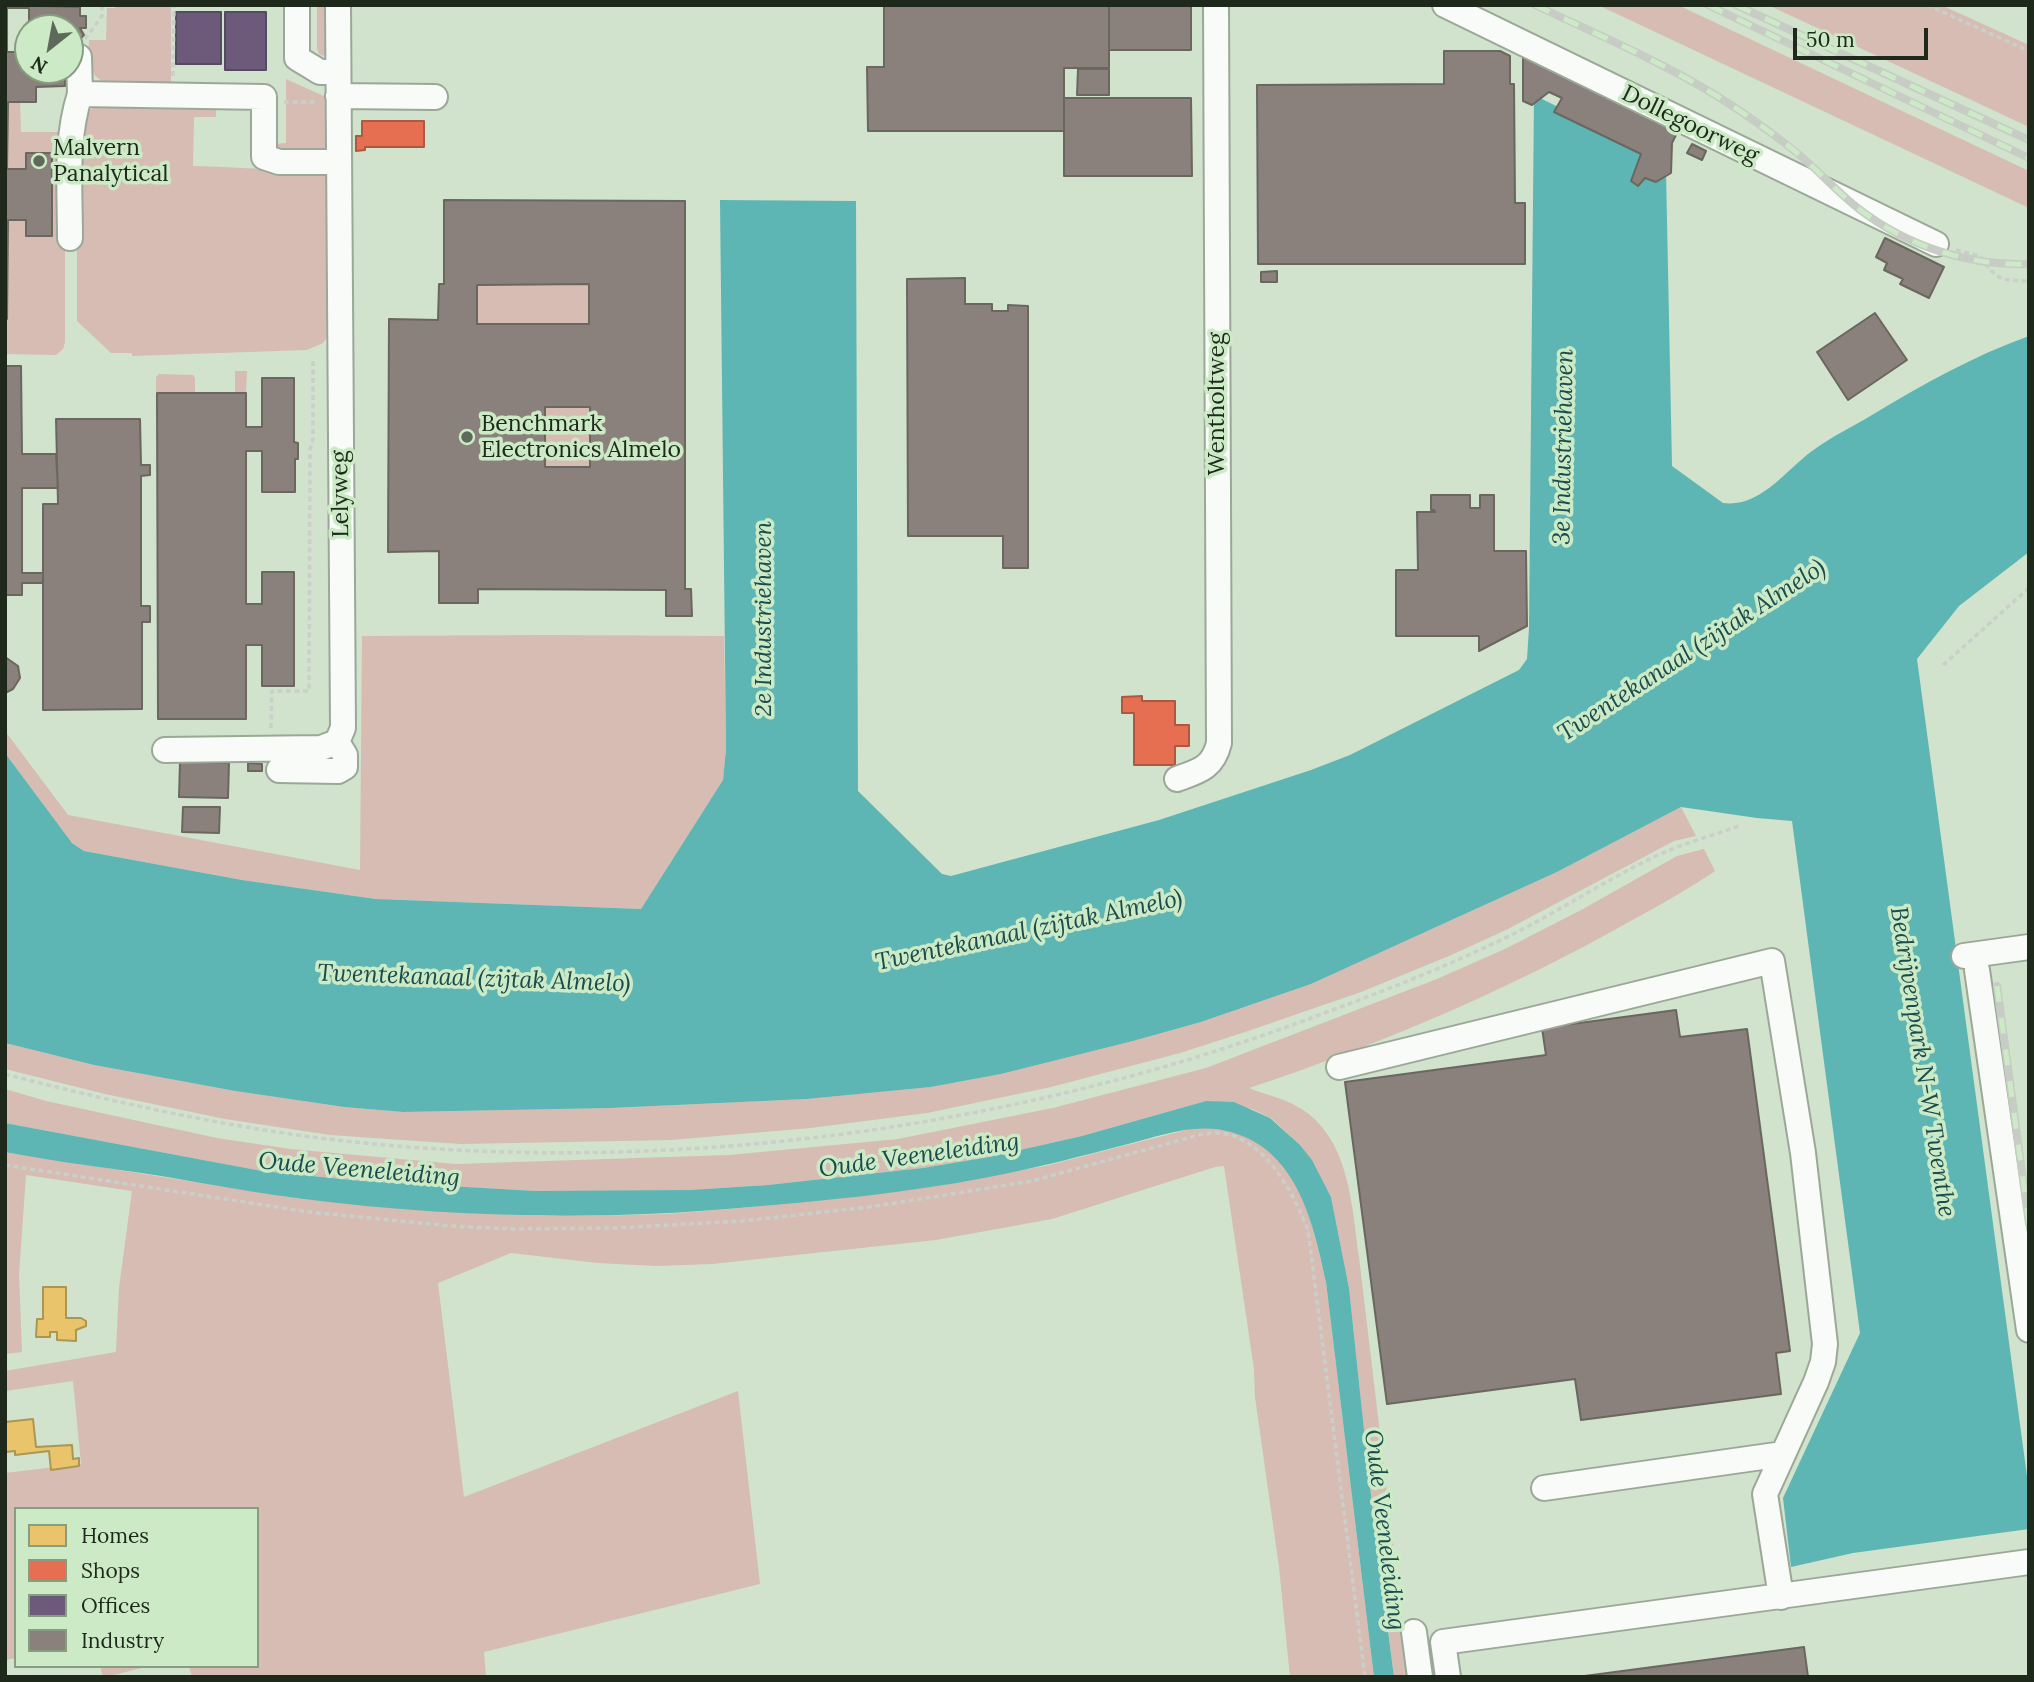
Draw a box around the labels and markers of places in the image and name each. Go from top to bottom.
place label: Malvern Panalytical [53,134,169,188]
marker: Malvern Panalytical [31,153,47,169]
place label: Benchmark Electronics Almelo [481,410,681,464]
marker: Benchmark Electronics Almelo [459,429,475,445]

